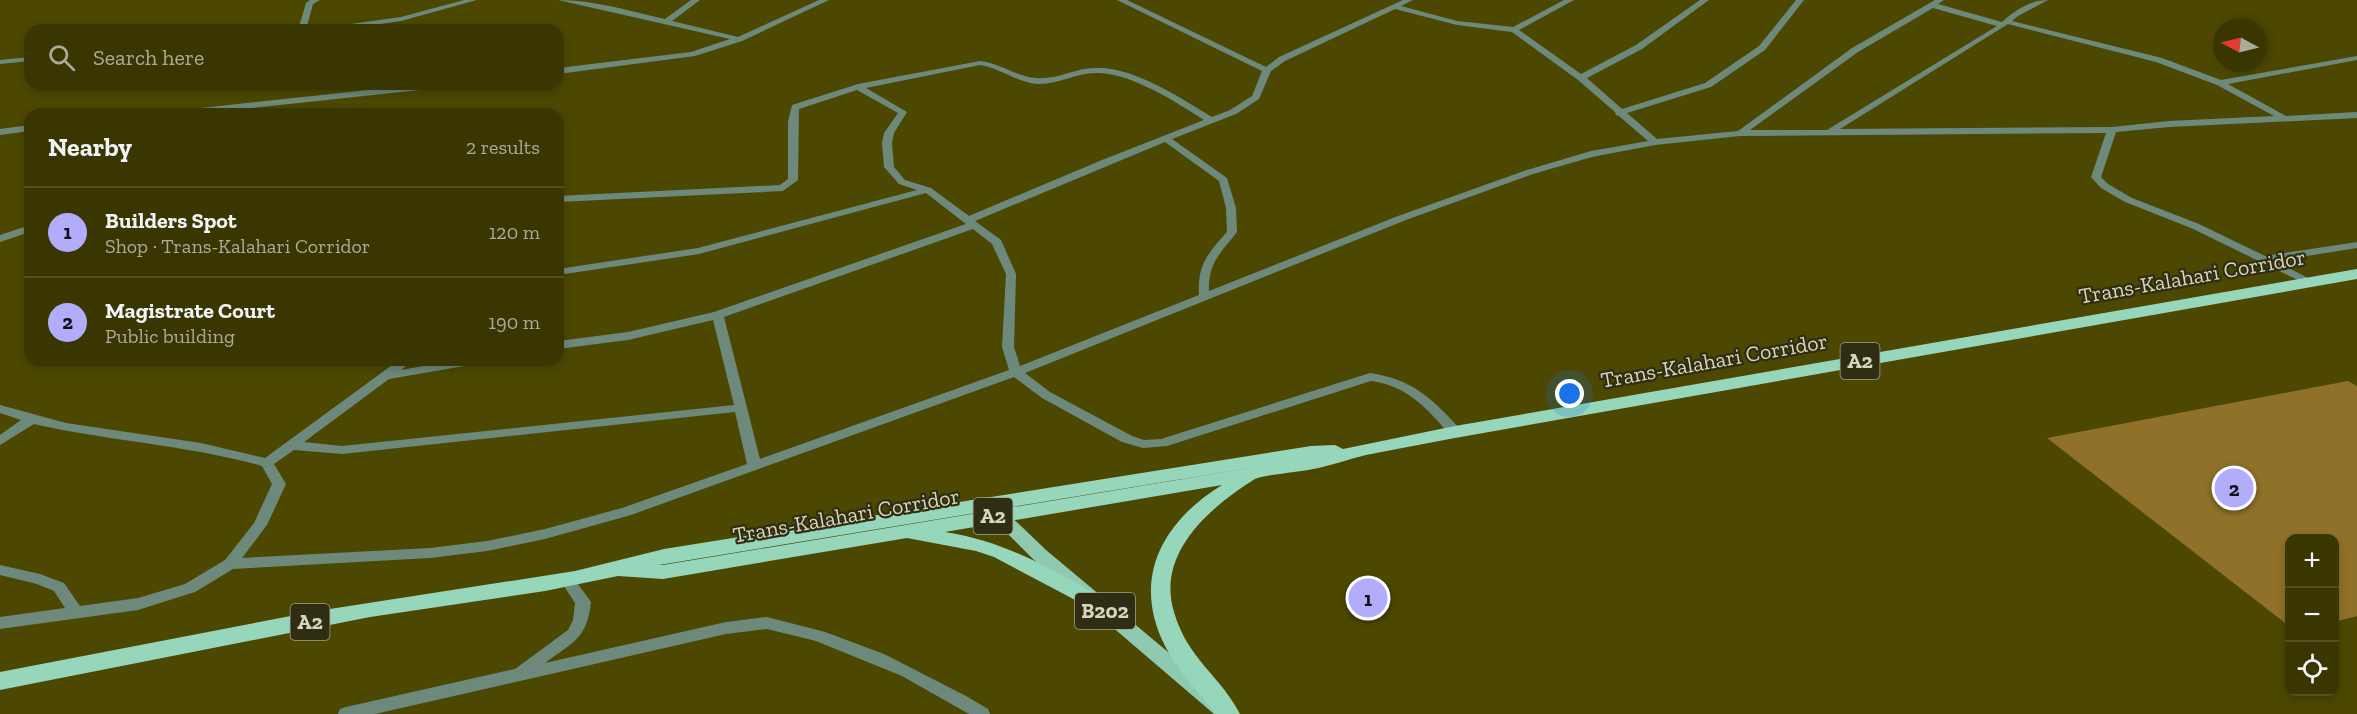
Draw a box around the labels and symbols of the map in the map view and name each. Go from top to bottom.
north arrow [2213,18,2267,72]
street label: Trans-Kalahari Corridor [2077,243,2308,310]
street label: Trans-Kalahari Corridor [1599,327,1830,394]
road number: A2 [1840,343,1880,379]
your location [1555,379,1584,408]
pin: 2 [2214,466,2254,510]
street label: Trans-Kalahari Corridor [731,482,962,549]
road number: A2 [974,498,1012,534]
pin: 1 [1348,576,1388,620]
road number: B202 [1075,593,1135,629]
road number: A2 [290,604,330,640]

